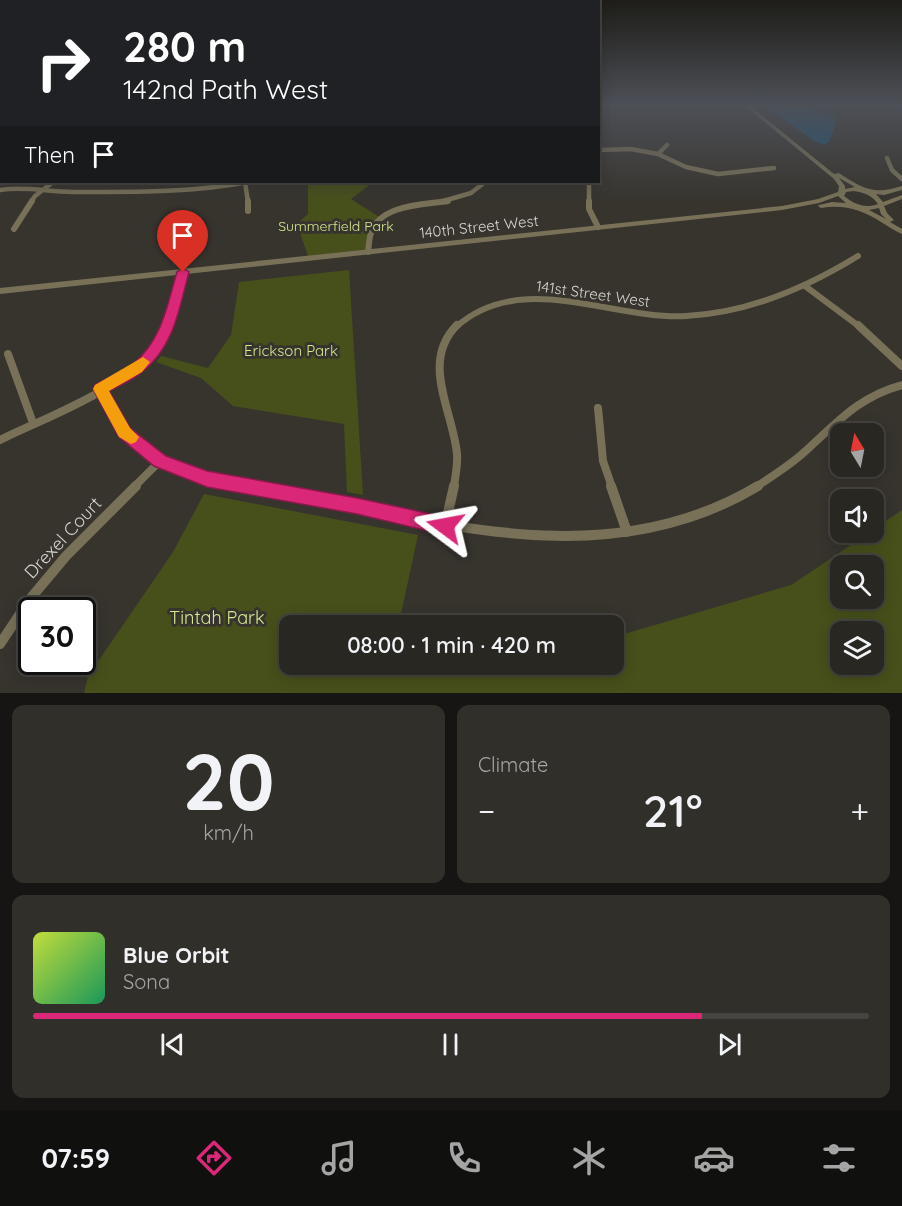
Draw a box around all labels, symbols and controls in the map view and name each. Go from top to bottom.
text: 280 m [123,20,246,73]
icon: right [24,24,102,102]
text: 142nd Path West [123,72,328,106]
icon: arrive [87,138,120,171]
text: Then [24,141,75,169]
pin [157,210,208,272]
street label: 140th Street West [418,211,540,242]
park label: Summerfield Park [278,217,394,235]
icon: arrive [166,219,199,252]
street label: 141st Street West [535,276,651,311]
park label: Erickson Park [244,341,338,360]
north arrow [830,423,884,477]
map controls [830,423,884,675]
button: sound [830,489,884,543]
street label: Drexel Court [19,492,106,583]
position arrow [413,494,477,558]
button: search [830,555,884,609]
speed limit sign: 30 [18,597,96,675]
park label: Tintah Park [169,606,265,629]
button: layers [830,621,884,675]
text: 08:00 · 1 min · 420 m [347,631,556,659]
text: 20 [182,732,275,830]
text: Climate [478,752,548,777]
text: 21° [643,782,702,838]
text: − [478,790,495,831]
text: + [850,790,869,831]
text: km/h [203,820,254,845]
text: Blue Orbit [123,941,229,969]
text: Sona [123,969,170,994]
icon: previous [156,1028,189,1061]
icon: pause [434,1028,467,1061]
icon: next [713,1028,746,1061]
icon: directions [193,1137,235,1179]
icon: music [318,1137,360,1179]
icon: phone [443,1137,485,1179]
icon: climate [568,1137,610,1179]
icon: car [693,1137,735,1179]
icon: filters [818,1137,860,1179]
text: 07:59 [42,1141,110,1175]

